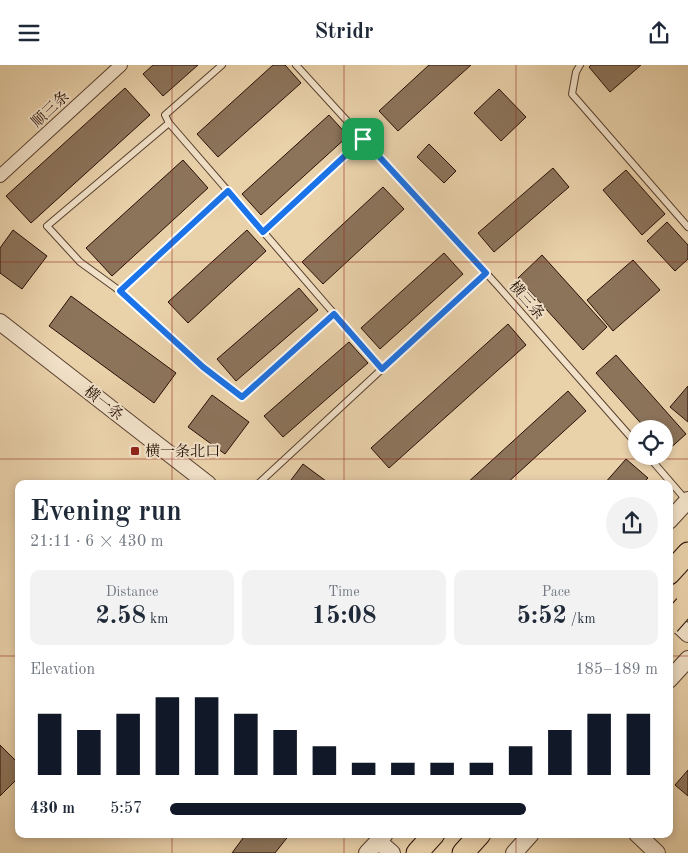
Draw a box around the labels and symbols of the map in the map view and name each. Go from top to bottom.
street label: 顺三条 [28,88,73,131]
pin [342,118,384,160]
street label: 横三条 [505,278,548,323]
street label: 横一条 [81,383,127,424]
place label: 横一条北口 [145,443,220,460]
marker: 横一条北口 [129,445,141,457]

